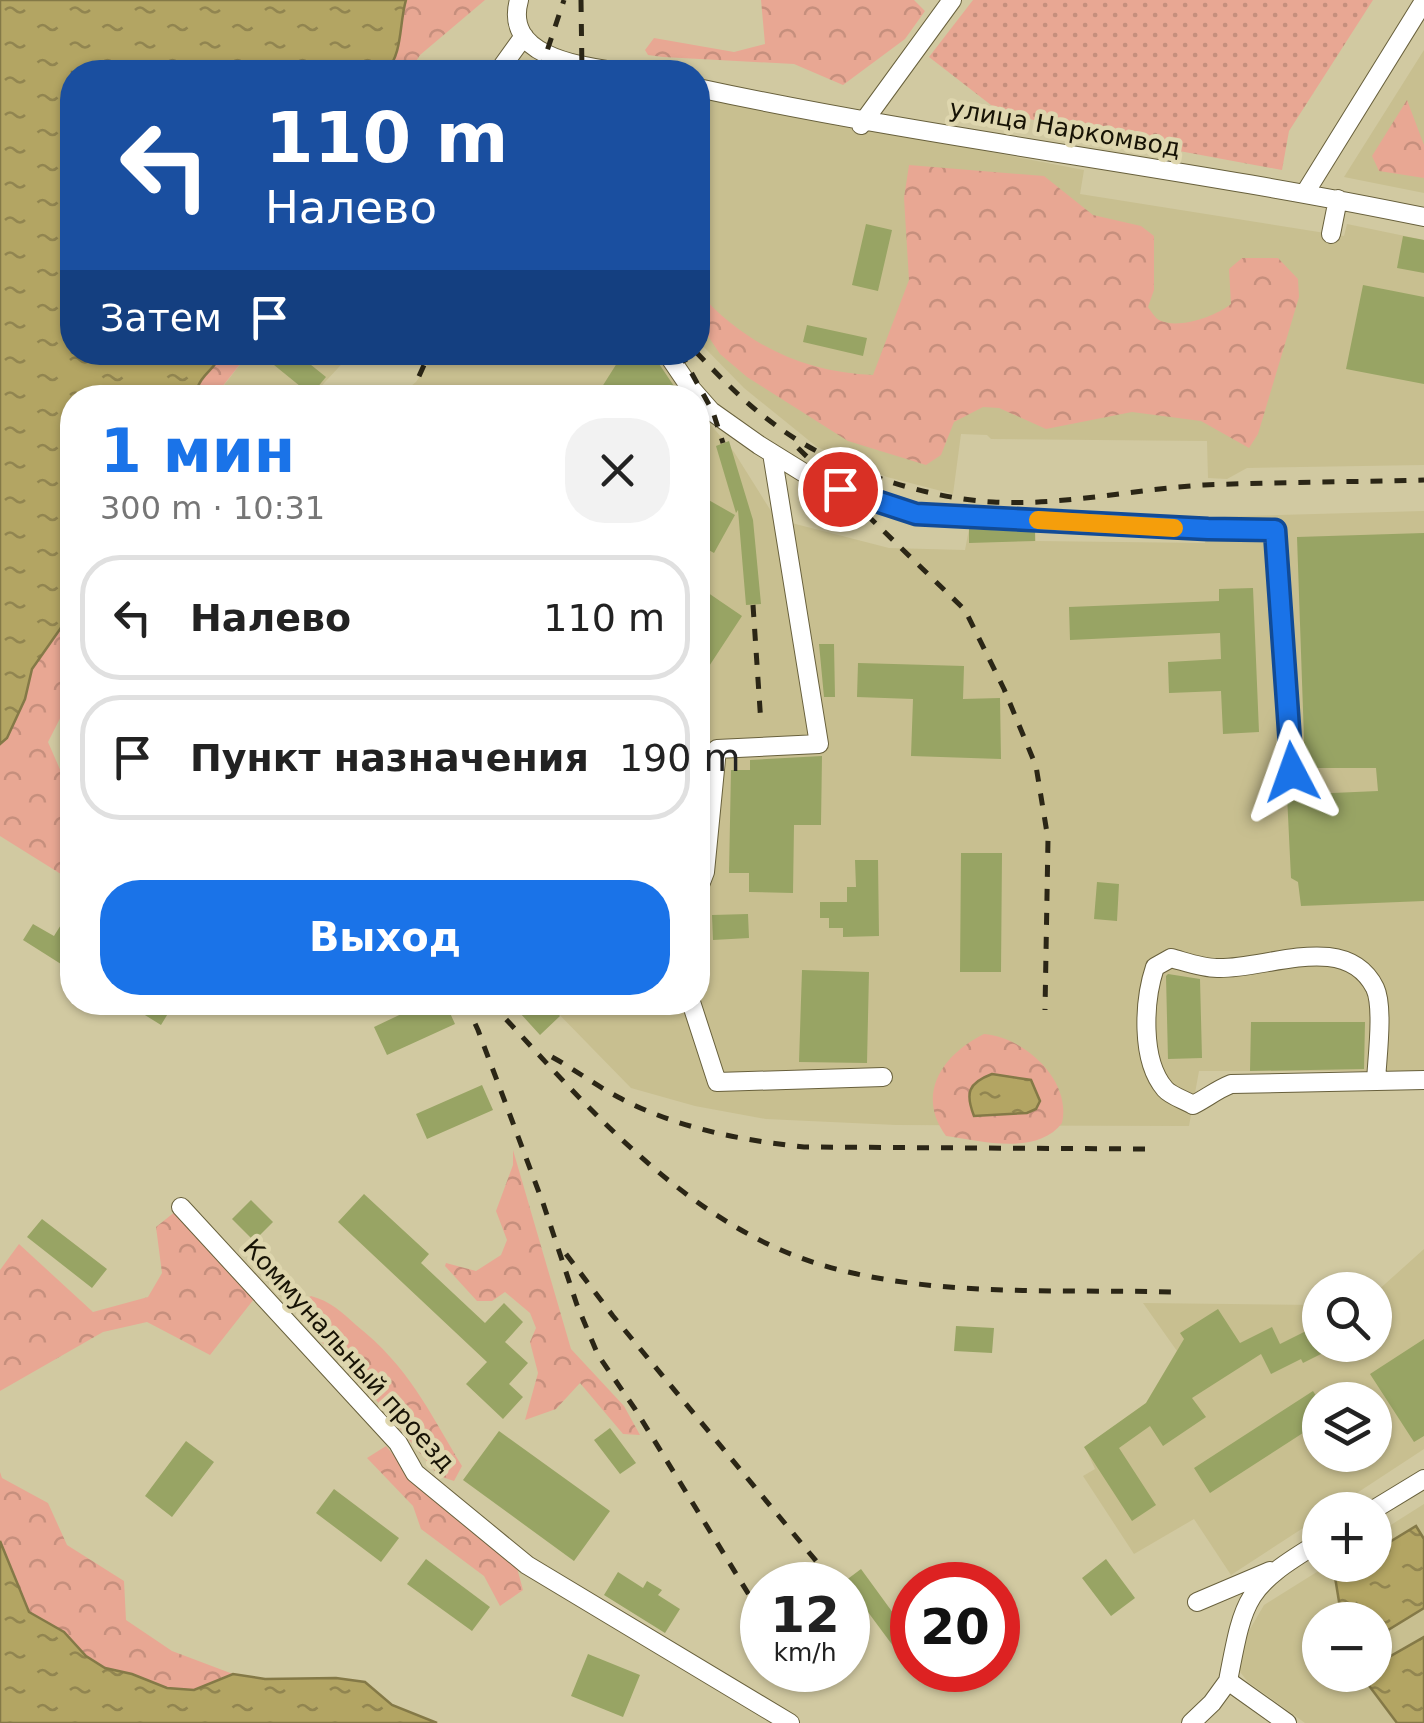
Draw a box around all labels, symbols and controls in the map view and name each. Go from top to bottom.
street label: улица Наркомвод [947,93,1183,163]
text: 110 m [265,97,508,179]
icon: left [100,100,230,230]
text: Налево [265,181,437,234]
icon: arrive [242,290,297,345]
text: Затем [100,296,222,340]
text: 1 мин [100,416,295,486]
button: close [565,418,670,523]
pin [798,447,883,532]
icon: arrive [813,462,868,517]
text: 300 m · 10:31 [100,489,325,527]
icon: left [105,590,160,645]
text: Налево [190,596,351,640]
text: 110 m [543,596,665,640]
position arrow [1240,720,1344,824]
icon: arrive [105,730,160,785]
text: Пункт назначения [190,736,589,780]
text: 190 m [619,736,741,780]
button: Выход [100,880,670,995]
street label: Коммунальный проезд [237,1233,461,1477]
map controls [1302,1272,1392,1692]
button: search [1302,1272,1392,1362]
button: layers [1302,1382,1392,1472]
button: + [1302,1492,1392,1582]
speed limit sign: 20 [890,1562,1020,1692]
text: 12 [770,1586,840,1644]
button: − [1302,1602,1392,1692]
text: km/h [773,1638,837,1667]

